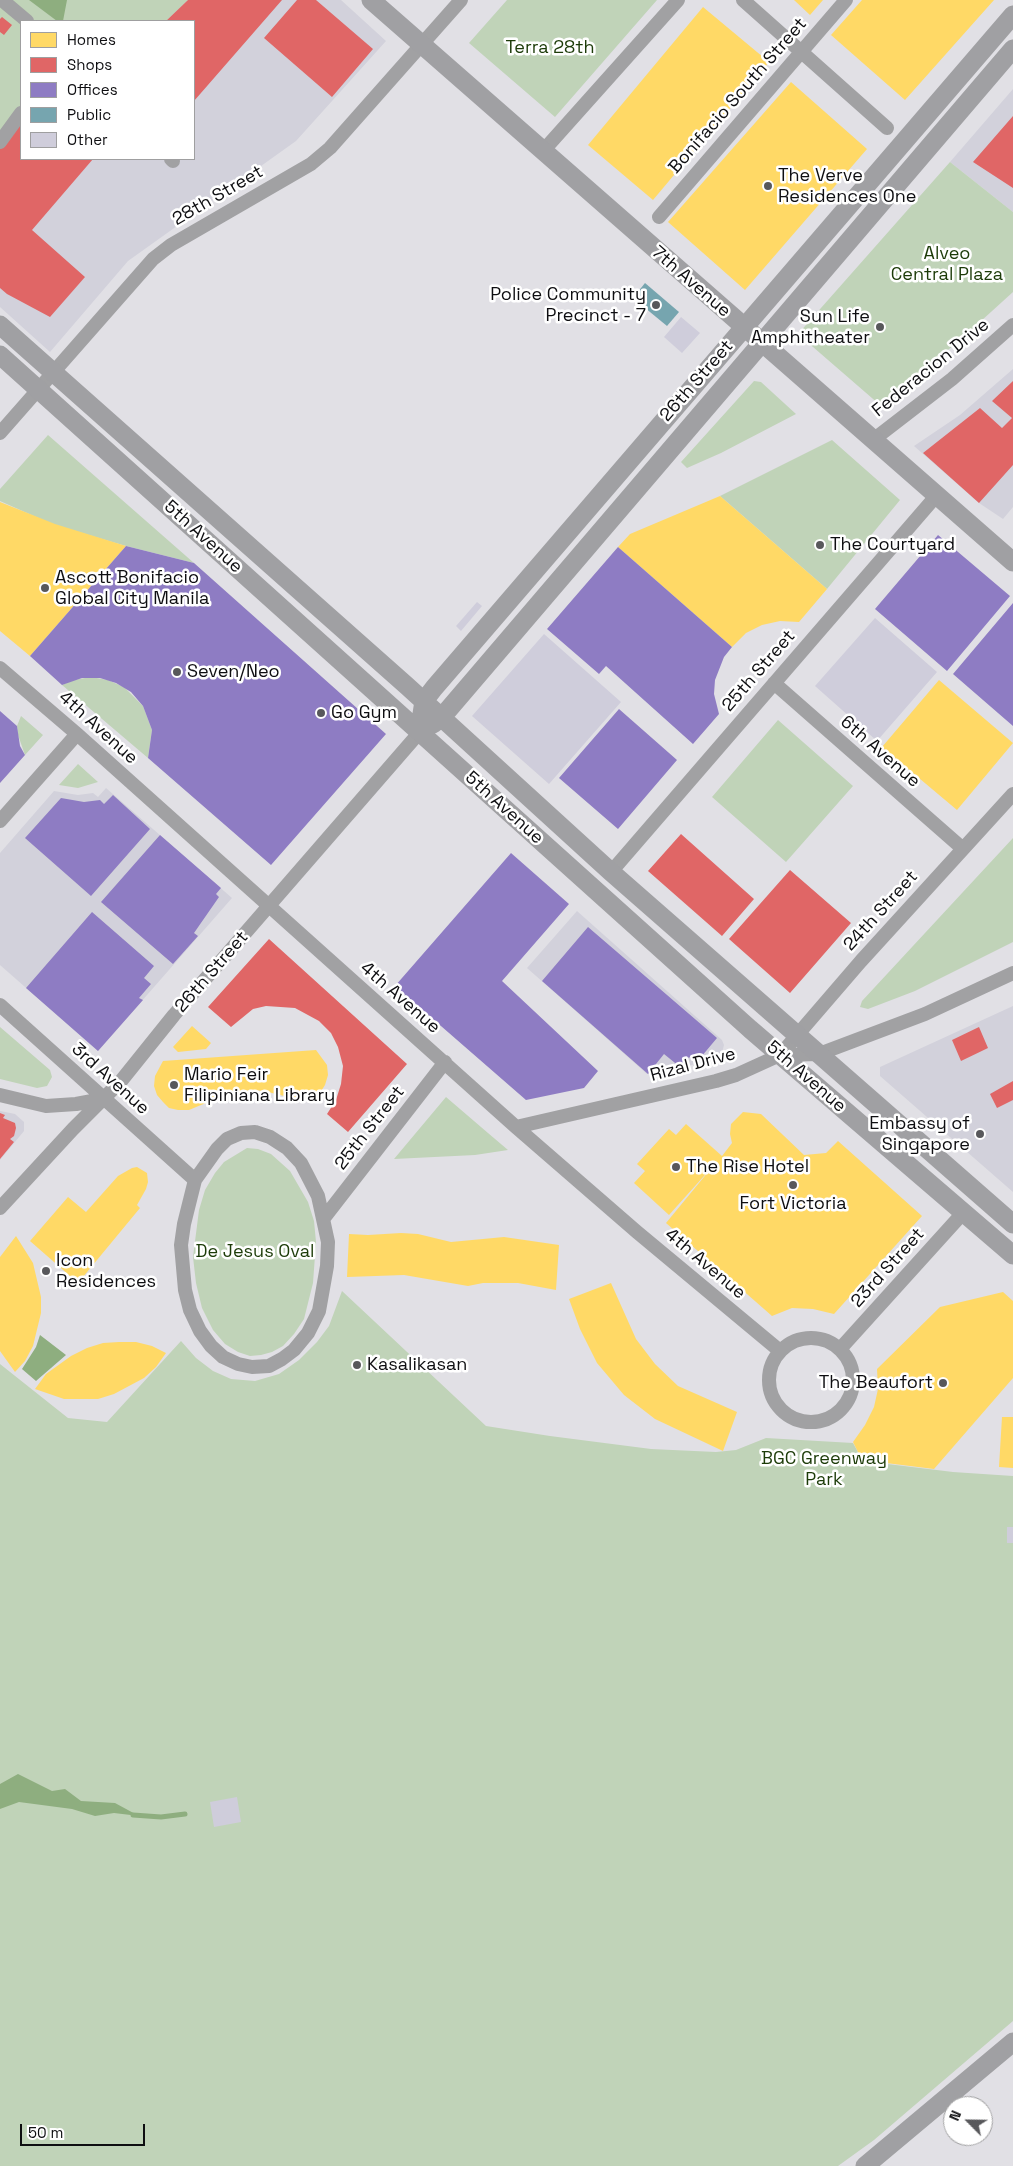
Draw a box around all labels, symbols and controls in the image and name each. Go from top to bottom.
street label: Bonifacio South Street [664,14,812,178]
legend [20,20,195,160]
text: Homes [67,30,116,49]
park label: Terra 28th [505,37,595,59]
text: Shops [67,55,112,74]
text: Offices [67,80,118,99]
text: Public [67,105,111,124]
text: Other [67,130,108,149]
street label: 28th Street [169,161,267,231]
place label: The Verve Residences One [778,165,916,208]
marker: The Verve Residences One [762,180,774,192]
street label: 7th Avenue [647,242,735,322]
park label: Alveo Central Plaza [891,243,1003,286]
place label: Police Community Precinct - 7 [490,284,646,326]
marker: Police Community Precinct - 7 [650,299,662,311]
place label: Sun Life Amphitheater [751,306,870,348]
street label: Federacion Drive [868,314,994,422]
marker: Sun Life Amphitheater [874,321,886,333]
street label: 26th Street [656,336,738,426]
street label: 5th Avenue [159,496,247,578]
place label: The Courtyard [830,534,955,556]
marker: The Courtyard [814,539,826,551]
place label: Ascott Bonifacio Global City Manila [55,567,209,610]
marker: Ascott Bonifacio Global City Manila [39,582,51,594]
street label: 25th Street [718,626,800,716]
place label: Seven/Neo [187,661,280,683]
marker: Seven/Neo [171,666,183,678]
street label: 4th Avenue [54,687,142,769]
place label: Go Gym [331,702,397,724]
marker: Go Gym [315,707,327,719]
street label: 6th Avenue [836,712,924,792]
street label: 5th Avenue [460,767,548,849]
street label: 24th Street [839,866,923,956]
street label: 26th Street [171,927,253,1017]
street label: 4th Avenue [356,957,444,1039]
street label: 5th Avenue [762,1037,850,1117]
street label: 3rd Avenue [67,1038,153,1120]
street label: Rizal Drive [648,1043,738,1087]
place label: Mario Feir Filipiniana Library [184,1064,335,1106]
marker: Mario Feir Filipiniana Library [168,1079,180,1091]
street label: 25th Street [331,1082,409,1174]
place label: Embassy of Singapore [869,1113,970,1156]
marker: Embassy of Singapore [974,1128,986,1140]
place label: The Rise Hotel [686,1156,809,1178]
marker: The Rise Hotel [670,1161,682,1173]
marker: Fort Victoria [787,1179,799,1191]
place label: Fort Victoria [739,1193,847,1215]
street label: 4th Avenue [660,1224,750,1304]
street label: 23rd Street [847,1224,929,1312]
park label: De Jesus Oval [196,1241,314,1263]
place label: Icon Residences [56,1250,156,1292]
marker: Icon Residences [40,1265,52,1277]
place label: Kasalikasan [367,1354,467,1376]
marker: Kasalikasan [351,1359,363,1371]
place label: The Beaufort [819,1372,933,1394]
marker: The Beaufort [937,1377,949,1389]
park label: BGC Greenway Park [761,1448,887,1490]
north arrow [943,2096,993,2146]
text: N [945,2108,965,2123]
scale bar [22,2114,148,2146]
text: 50 m [28,2123,63,2142]

